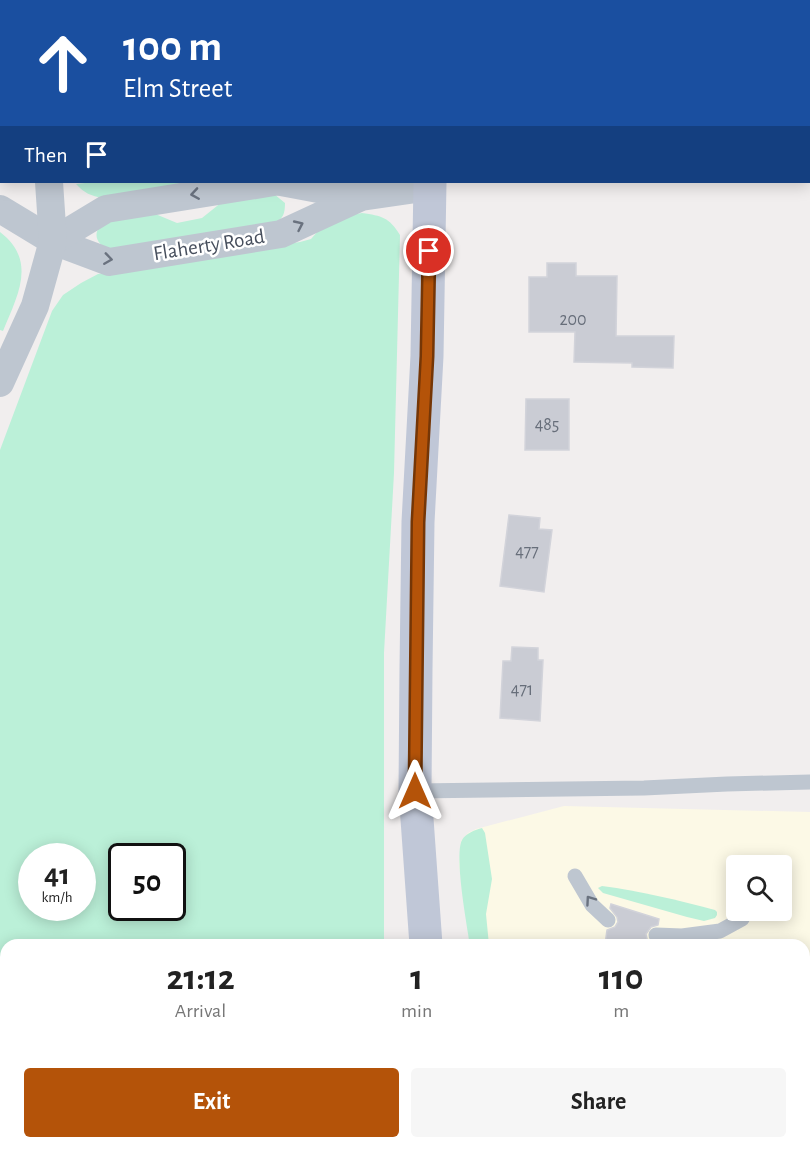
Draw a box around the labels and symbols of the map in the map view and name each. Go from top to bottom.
one-way arrow [191,188,200,200]
one-way arrow [292,221,303,233]
pin [403,225,454,276]
street label: Flaherty Road [152,226,266,264]
one-way arrow [103,252,113,264]
house number: 200 [559,311,587,329]
house number: 485 [535,416,559,434]
house number: 477 [515,543,539,561]
house number: 471 [511,681,533,699]
position arrow [383,759,447,823]
speed limit sign: 50 [108,843,186,921]
one-way arrow [586,895,597,906]

